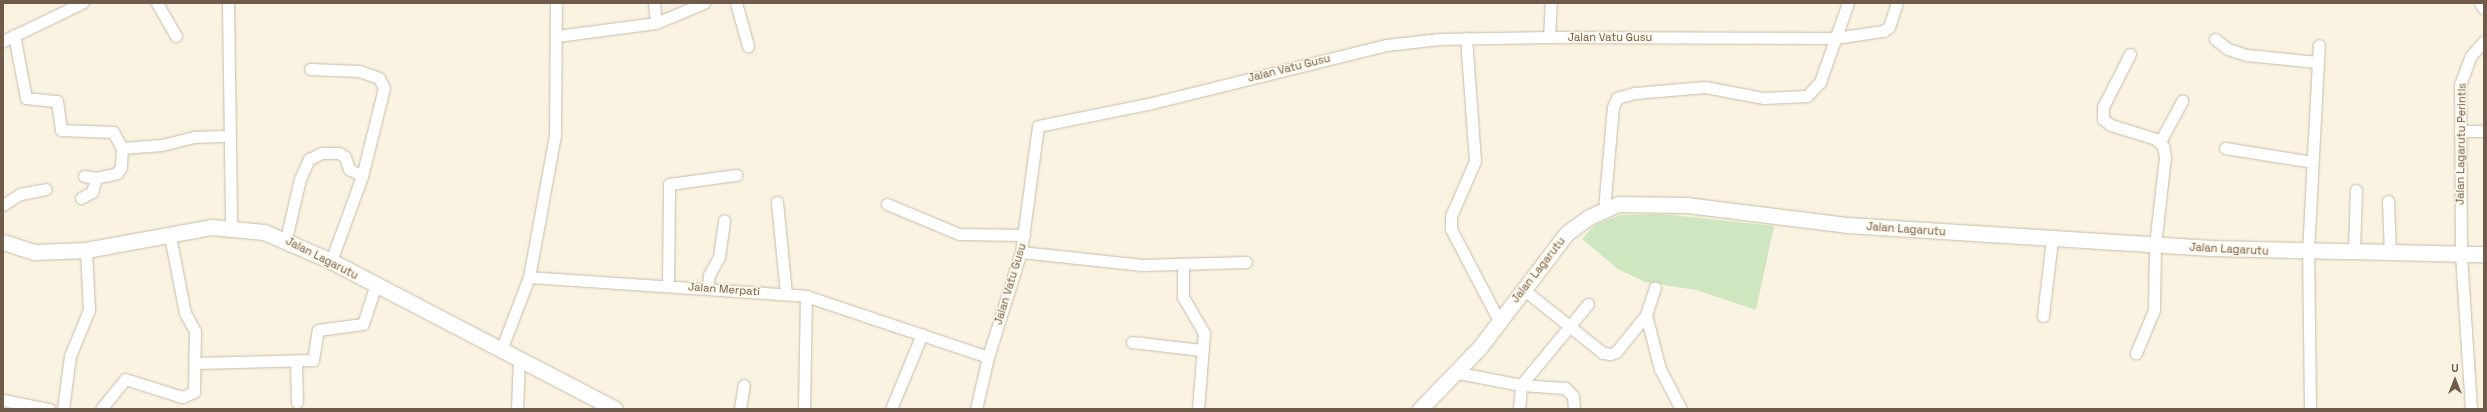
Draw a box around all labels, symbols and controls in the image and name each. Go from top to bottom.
street label: Jalan Vatu Gusu [1568,30,1652,44]
street label: Jalan Vatu Gusu [1246,51,1332,85]
street label: Jalan Lagarutu Perintis [2453,83,2469,205]
street label: Jalan Lagarutu [1866,220,1946,238]
street label: Jalan Lagarutu [284,234,360,282]
street label: Jalan Lagarutu [1508,235,1568,305]
street label: Jalan Lagarutu [2189,240,2269,258]
street label: Jalan Vatu Gusu [991,242,1029,326]
street label: Jalan Merpati [688,280,760,298]
north arrow [2435,360,2475,400]
text: U [2451,361,2459,375]

